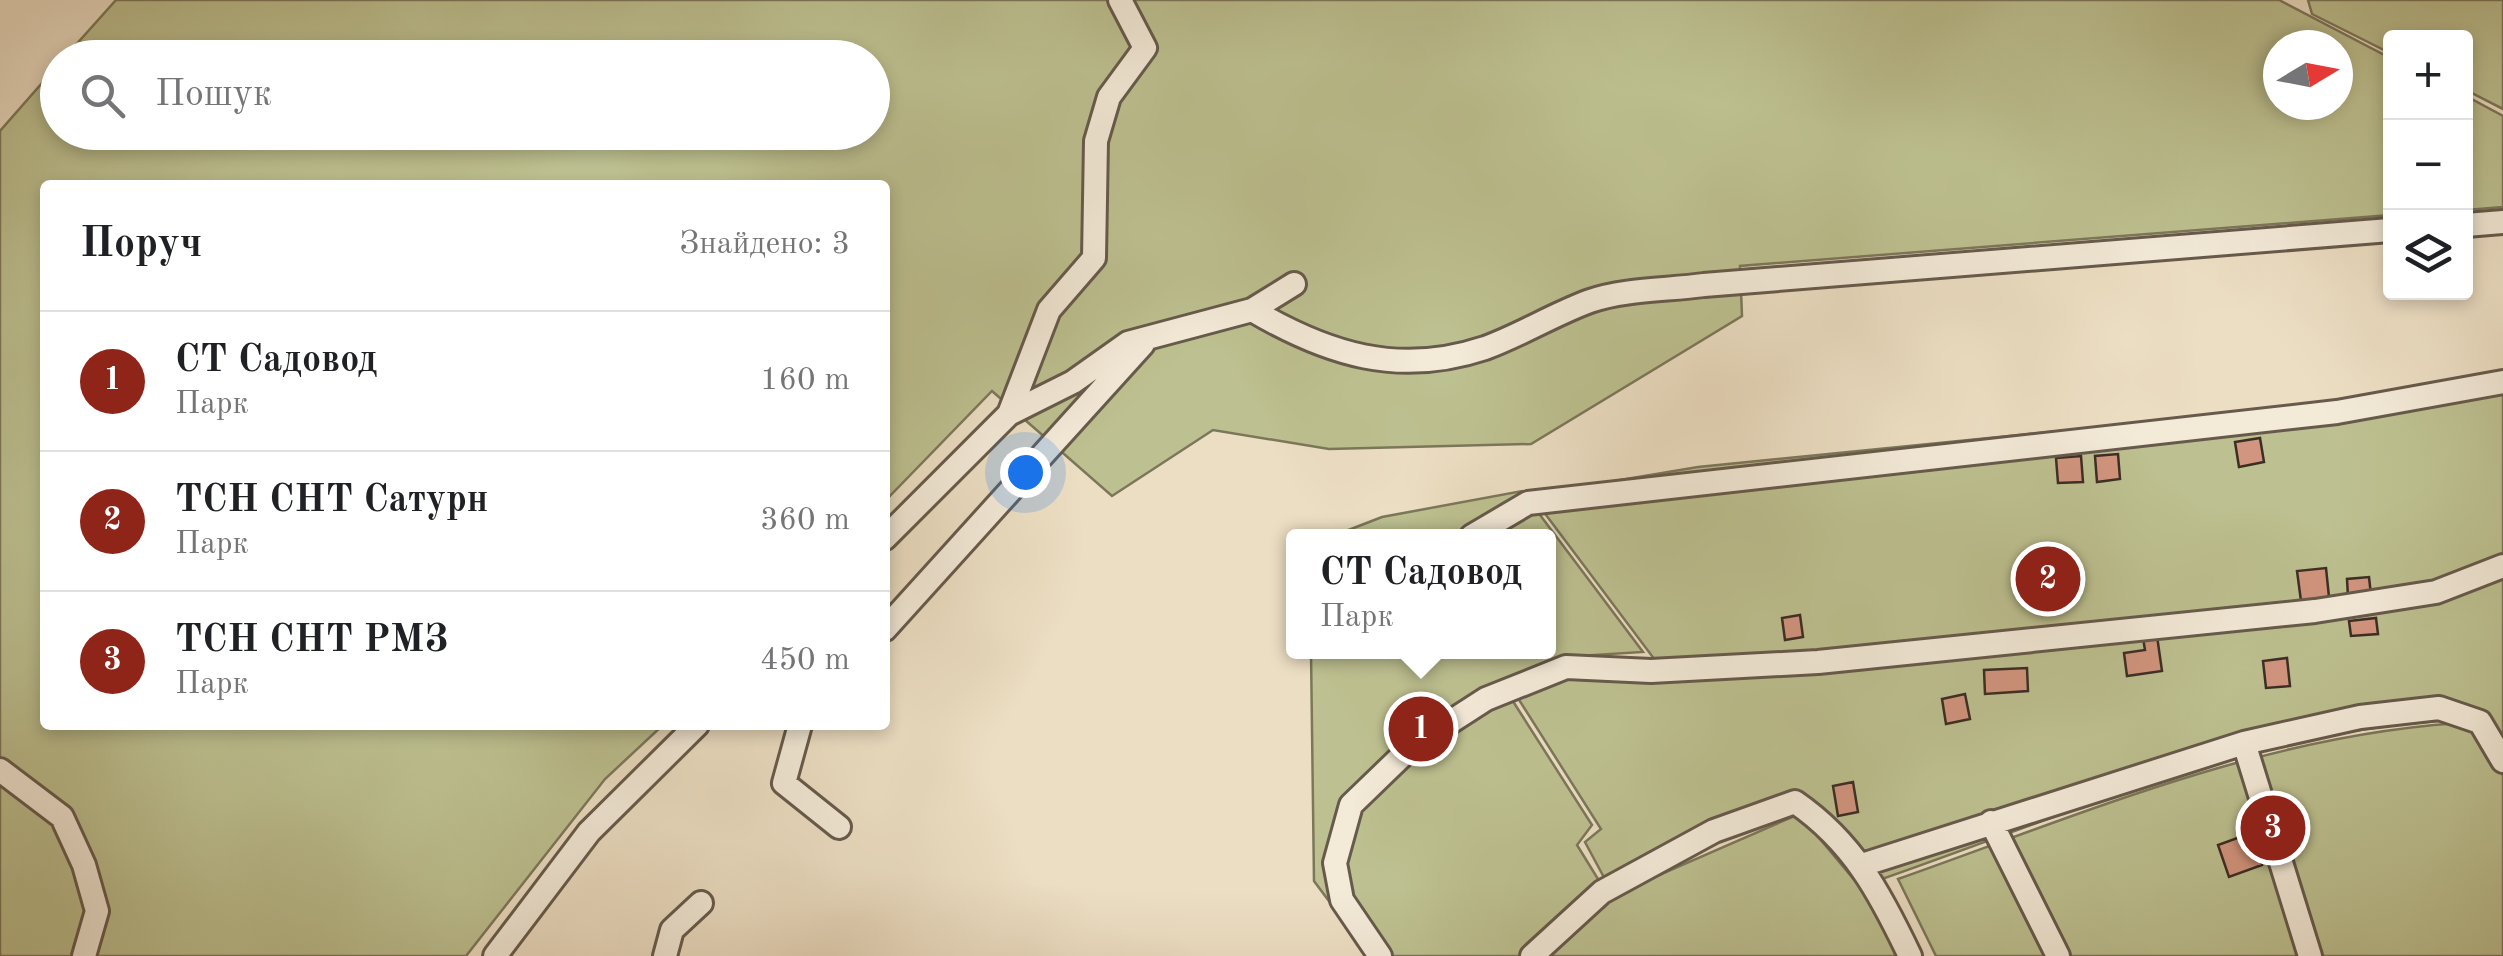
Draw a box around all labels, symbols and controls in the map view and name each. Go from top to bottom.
north arrow [2263,30,2353,120]
map controls [2383,30,2473,300]
button: + [2383,30,2473,120]
search box [40,40,890,150]
icon: search [75,68,130,123]
text: Пошук [155,76,272,114]
button: − [2383,120,2473,210]
button: layers [2383,210,2473,300]
text: Поруч [80,224,202,266]
text: Знайдено: 3 [679,229,850,261]
text: СТ Садовод [175,342,377,380]
text: 1 [103,365,122,397]
text: 160 m [760,365,850,397]
text: Парк [175,389,249,421]
your location [1000,447,1051,498]
text: ТСН СНТ Сатурн [175,482,488,520]
text: 2 [103,505,122,537]
text: 360 m [760,505,850,537]
text: Парк [175,529,249,561]
popup [1286,529,1556,659]
pin: 2 [2016,542,2080,616]
text: СТ Садовод [1320,555,1522,593]
text: Парк [1320,602,1393,634]
text: ТСН СНТ РМЗ [175,622,448,660]
text: 3 [103,645,122,677]
text: 450 m [760,645,850,677]
text: Парк [175,669,249,701]
pin: 1 [1388,692,1454,766]
pin: 3 [2240,790,2306,866]

